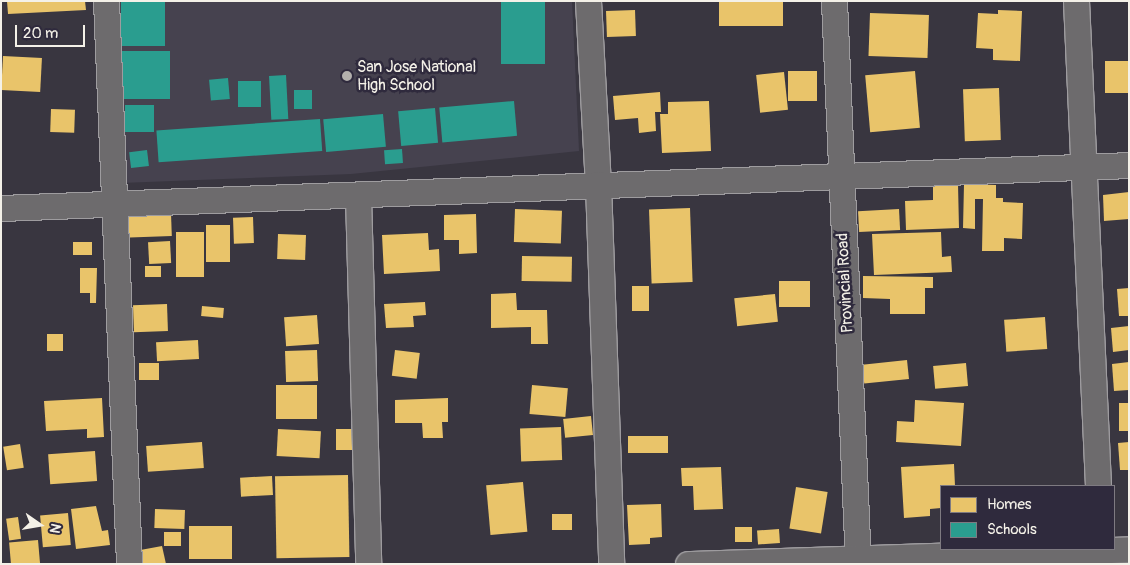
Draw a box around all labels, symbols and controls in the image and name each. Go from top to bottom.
scale bar [18,15,88,47]
text: 20 m [23,24,58,43]
place label: San Jose National High School [357,57,476,95]
marker: San Jose National High School [341,70,353,82]
street label: Provincial Road [833,232,857,334]
legend [940,485,1115,550]
text: Homes [987,495,1032,514]
north arrow [15,500,65,550]
text: Schools [987,520,1037,539]
text: N [46,522,64,535]

